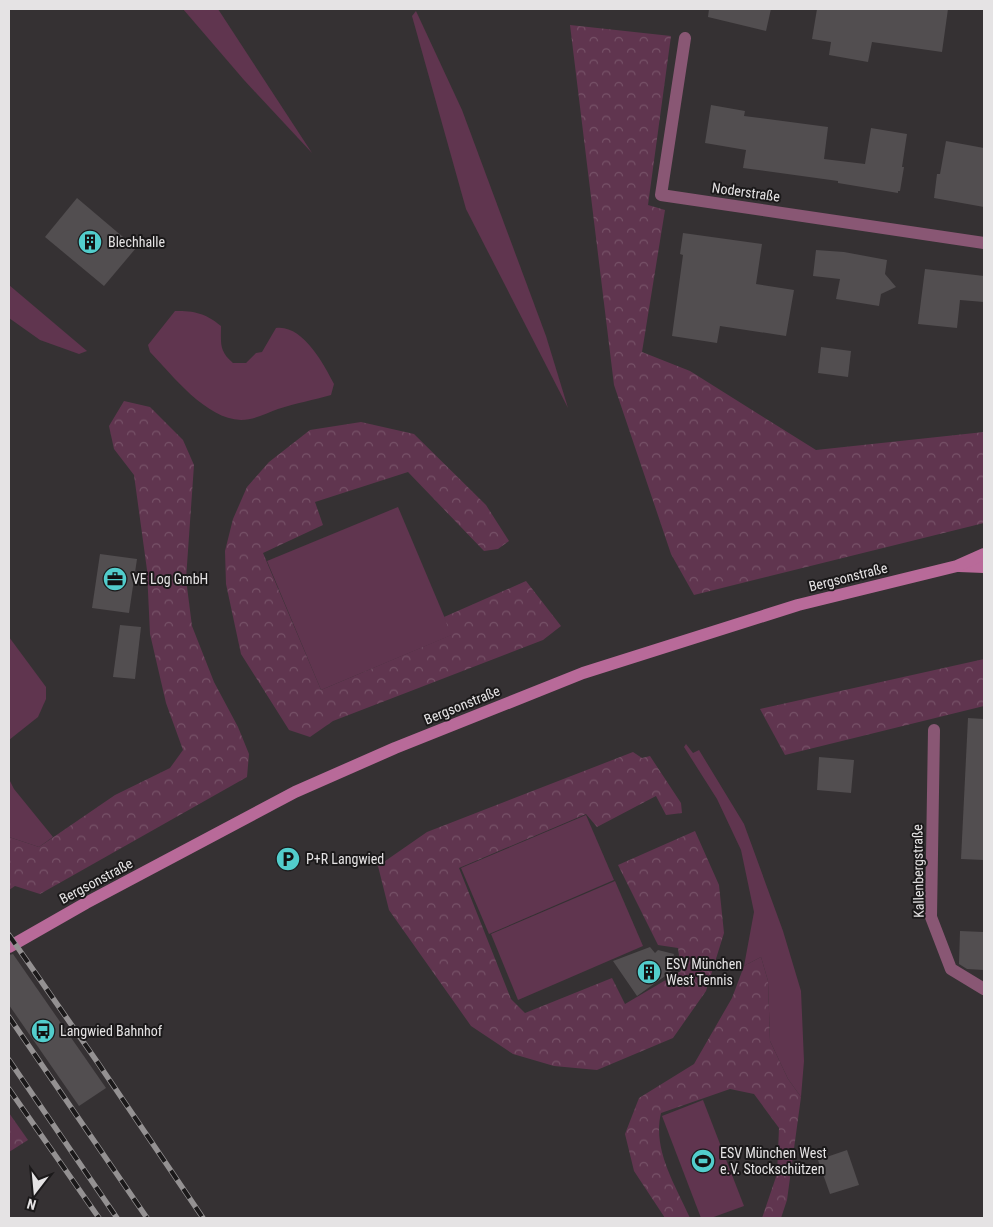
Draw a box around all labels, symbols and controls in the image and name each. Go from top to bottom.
street label: Noderstraße [711,179,781,205]
building icon: Blechhalle [77,229,103,255]
place label: Blechhalle [108,234,166,250]
street label: Bergsonstraße [807,559,889,595]
office icon: VE Log GmbH [102,566,128,592]
place label: VE Log GmbH [132,571,208,587]
street label: Bergsonstraße [422,682,503,728]
street label: Kallenbergstraße [909,824,927,918]
parking icon: P+R Langwied [275,846,301,872]
place label: P+R Langwied [306,851,384,867]
street label: Bergsonstraße [57,855,136,907]
place label: ESV München West Tennis [666,956,742,988]
building icon: ESV München West Tennis [636,959,662,985]
bus stop icon: Langwied Bahnhof [30,1018,56,1044]
place label: Langwied Bahnhof [60,1023,163,1039]
place label: ESV München West e.V. Stockschützen [720,1145,827,1177]
sports icon: ESV München West e.V. Stockschützen [690,1148,716,1174]
north arrow [10,1167,60,1217]
text: N [25,1196,38,1213]

